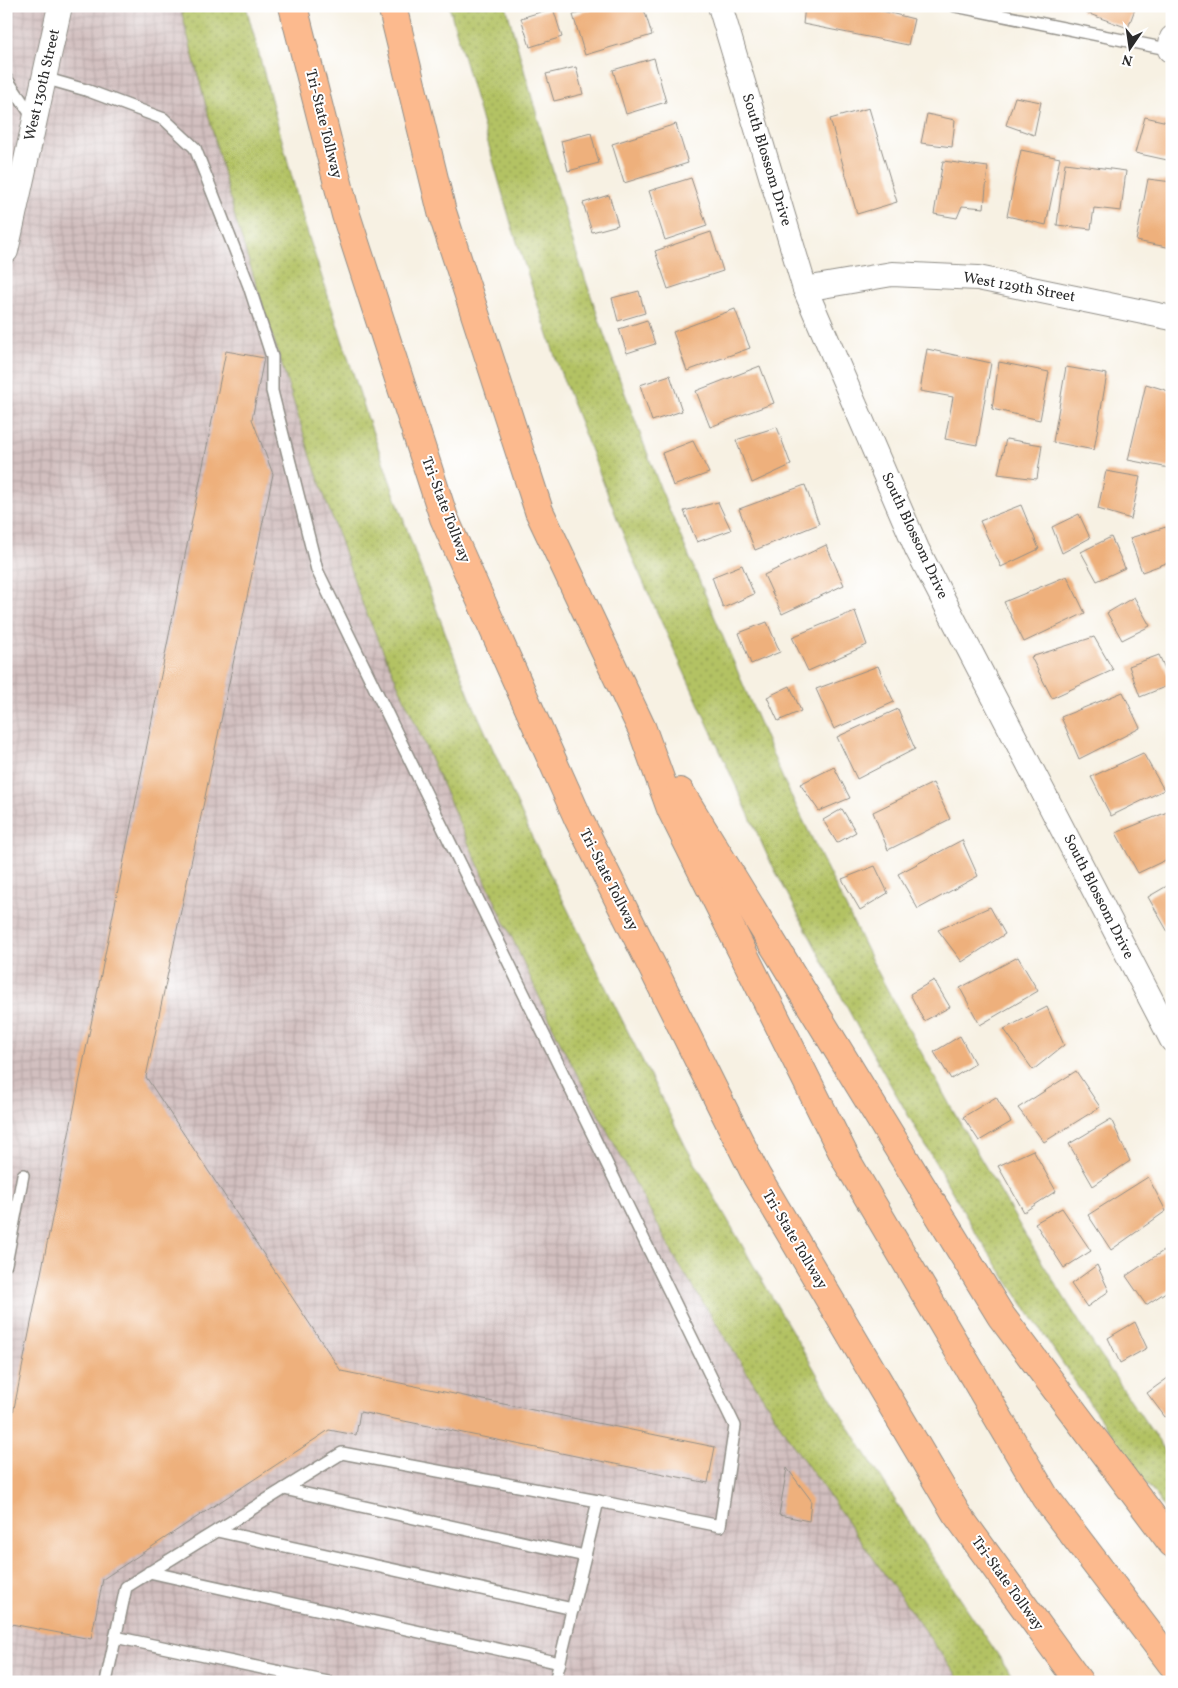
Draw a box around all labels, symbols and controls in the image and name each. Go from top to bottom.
north arrow [1106,22,1156,72]
street label: West 130th Street [20,27,66,143]
text: N [1120,49,1135,70]
street label: Tri-State Tollway [299,67,347,181]
street label: South Blossom Drive [736,91,796,229]
street label: West 129th Street [961,268,1077,308]
street label: Tri-State Tollway [415,454,475,566]
street label: South Blossom Drive [875,469,953,603]
street label: Tri-State Tollway [573,825,643,935]
street label: South Blossom Drive [1057,831,1139,963]
street label: Tri-State Tollway [756,1187,832,1293]
street label: Tri-State Tollway [966,1532,1048,1636]

